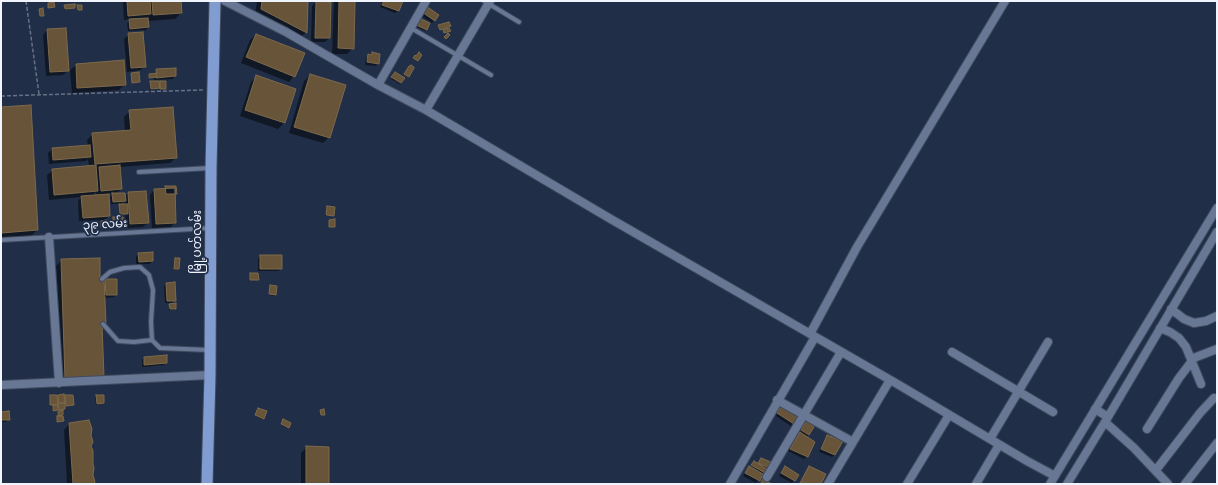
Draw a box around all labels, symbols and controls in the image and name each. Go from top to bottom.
street label: မြို့ပတ်လမ်း [190,210,204,274]
street label: ၃၉ လမ်း [82,216,128,232]

